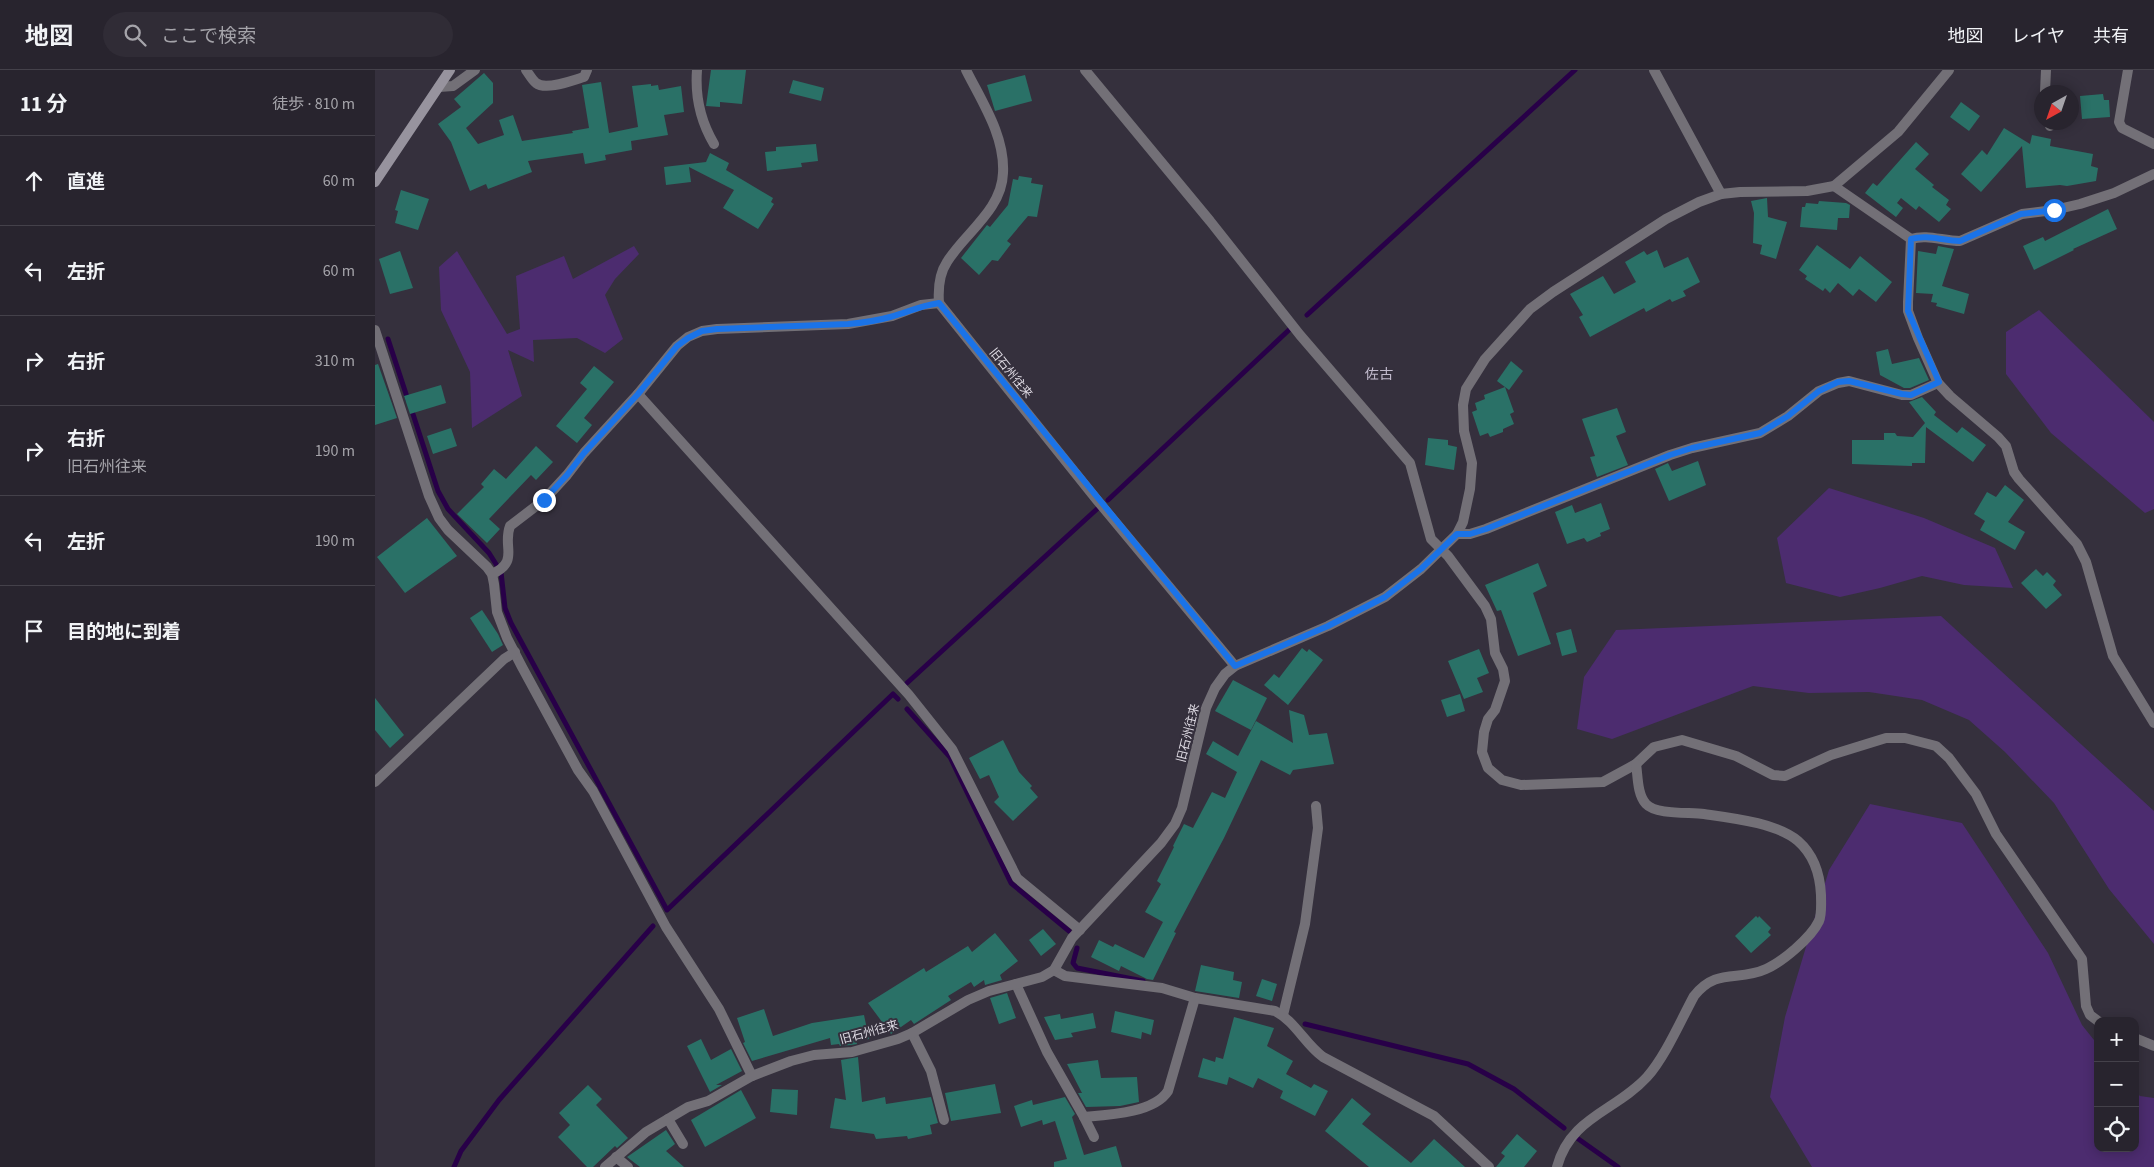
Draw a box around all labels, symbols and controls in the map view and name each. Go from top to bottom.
search box [103,12,453,57]
text: 地図 [25,19,73,54]
icon: search [121,21,149,49]
text: ここで検索 [161,23,256,50]
text: 地図 [1948,24,1984,49]
text: レイヤ [2012,24,2065,49]
text: 共有 [2093,24,2129,49]
north arrow [2034,85,2079,130]
text: 11 分 [20,89,67,119]
text: 徒歩 · 810 m [272,93,355,115]
icon: ahead [20,167,48,195]
text: 直進 [67,169,105,196]
text: 60 m [323,170,355,192]
route start [2043,199,2066,222]
icon: left [20,257,48,285]
text: 左折 [67,259,105,286]
text: 60 m [323,260,355,282]
street label: 旧石州往来 [985,345,1036,402]
icon: right [20,347,48,375]
text: 右折 [67,349,105,376]
text: 310 m [315,350,355,372]
district label: 佐古 [1365,365,1393,385]
text: 右折 [67,426,105,453]
icon: right [20,437,48,465]
text: 190 m [315,440,355,462]
text: 旧石州往来 [67,456,147,478]
route end [533,489,556,512]
icon: left [20,527,48,555]
text: 左折 [67,529,105,556]
text: 190 m [315,530,355,552]
icon: arrive [20,617,48,645]
text: 目的地に到着 [67,619,181,646]
street label: 旧石州往来 [1173,702,1204,764]
street label: 旧石州往来 [838,1017,900,1048]
map controls [2094,1017,2139,1152]
button: + [2094,1017,2139,1062]
button: − [2094,1062,2139,1107]
button: locate [2094,1107,2139,1152]

